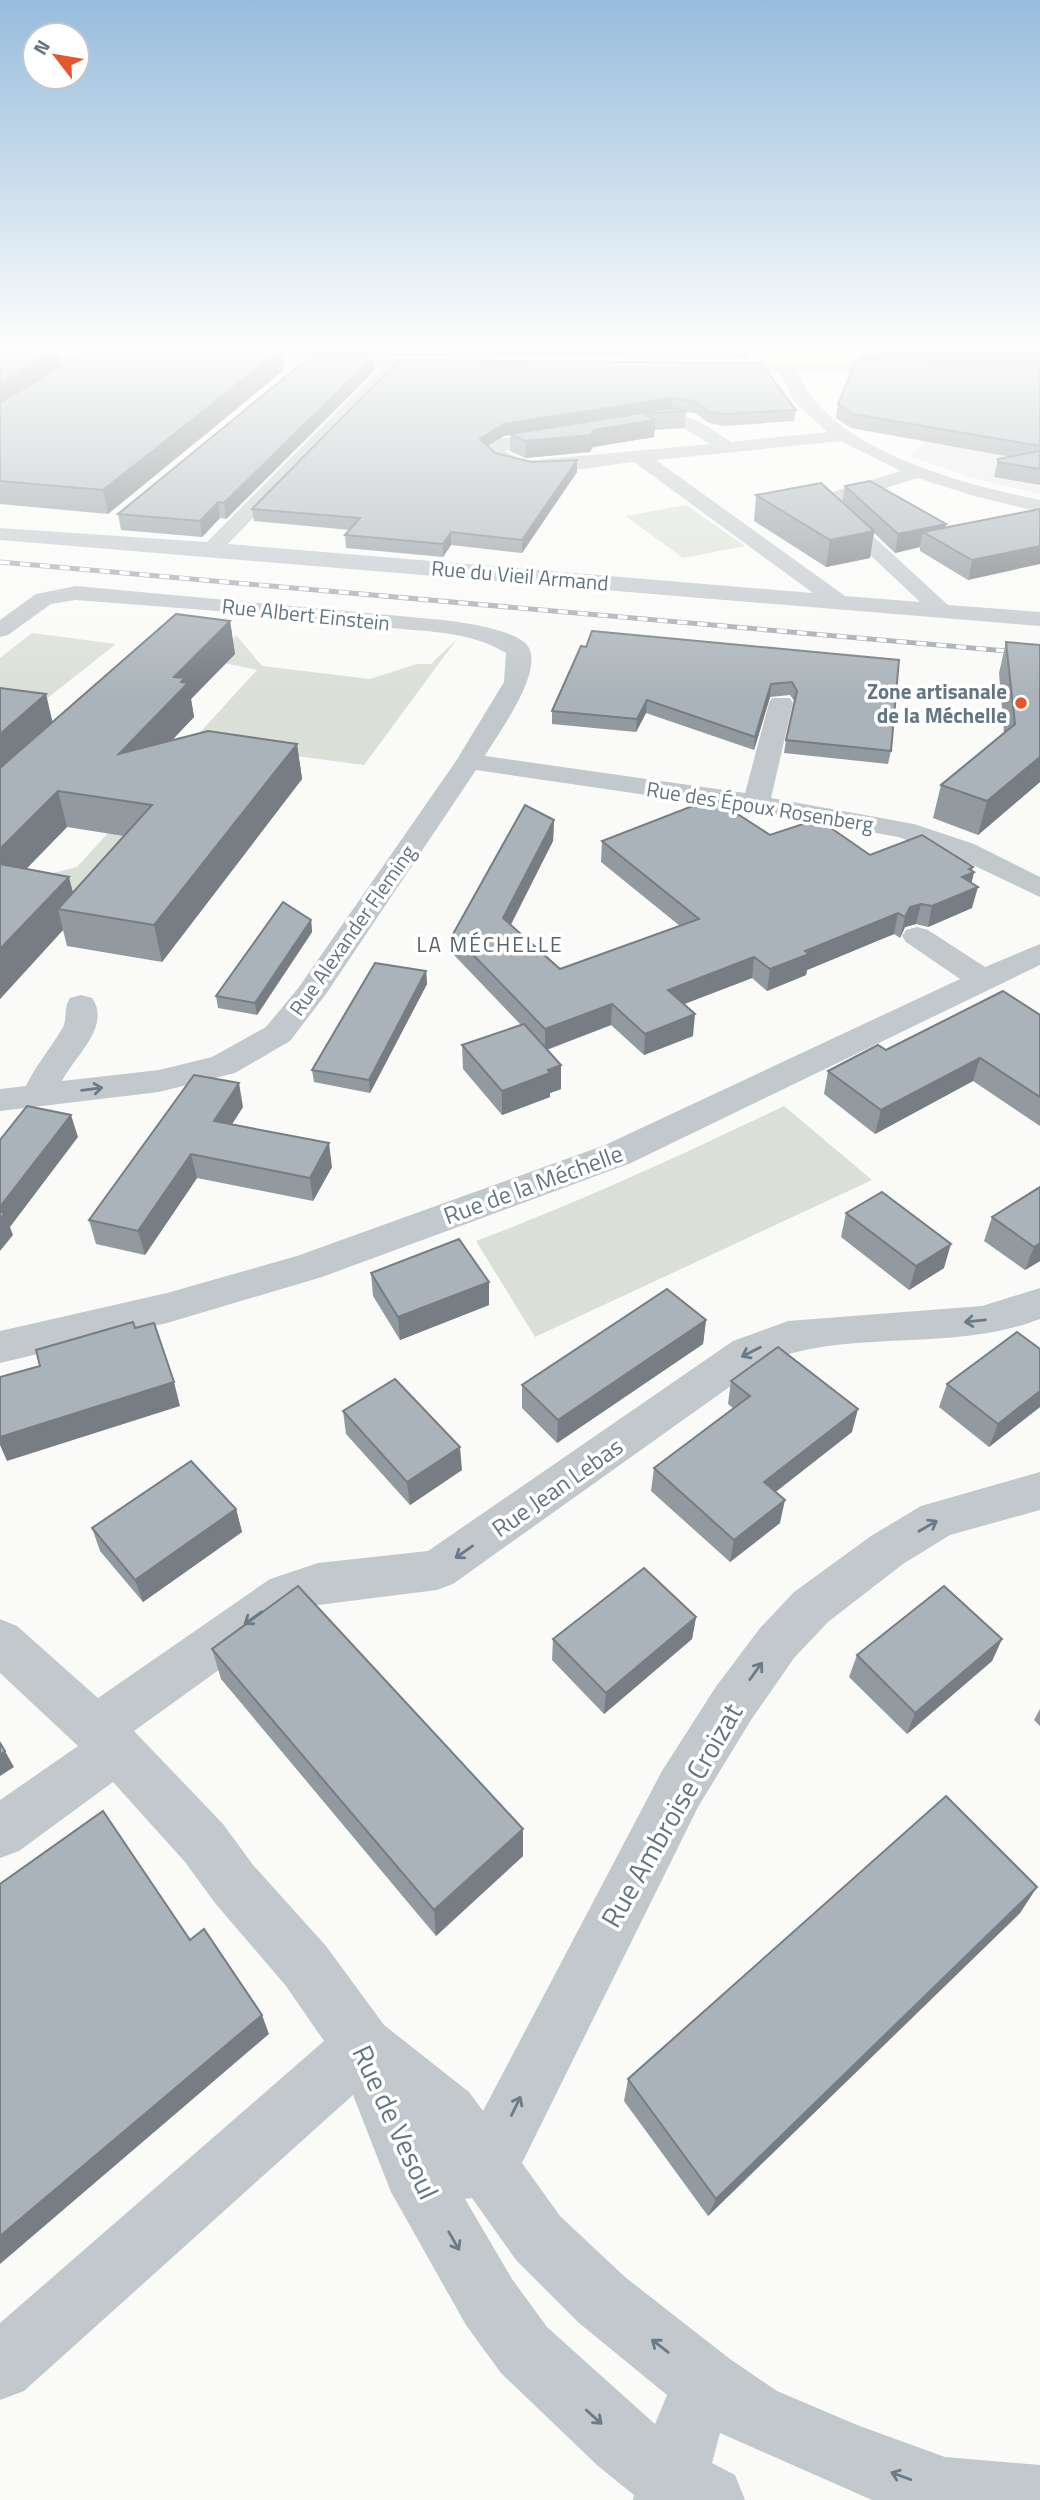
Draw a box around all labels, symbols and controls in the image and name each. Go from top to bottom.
north arrow [21,21,91,91]
text: N [25,34,57,60]
street label: Rue du Vieil Armand [430,551,610,599]
street label: Rue Albert Einstein [220,589,392,639]
place label: Zone artisanale de la Méchelle [867,675,1007,731]
marker: Zone artisanale de la Méchelle [1013,695,1029,711]
street label: Rue des Époux Rosenberg [644,772,876,840]
street label: Rue Alexander Fleming [281,838,423,1022]
district label: LA MÉCHELLE [416,928,564,960]
one-way arrow [80,1083,103,1096]
street label: Rue de la Méchelle [438,1135,628,1233]
one-way arrow [964,1314,986,1327]
one-way arrow [741,1345,762,1359]
street label: Rue Jean Lebas [484,1428,630,1546]
one-way arrow [918,1518,938,1532]
one-way arrow [455,1545,474,1559]
one-way arrow [244,1611,263,1626]
one-way arrow [749,1662,763,1681]
street label: Rue Ambroise Croizat [589,1695,753,1935]
street label: Rue de Vesoul [341,2038,451,2206]
one-way arrow [510,2096,523,2117]
one-way arrow [447,2230,461,2250]
one-way arrow [651,2338,669,2353]
one-way arrow [585,2409,603,2425]
one-way arrow [891,2468,913,2481]

